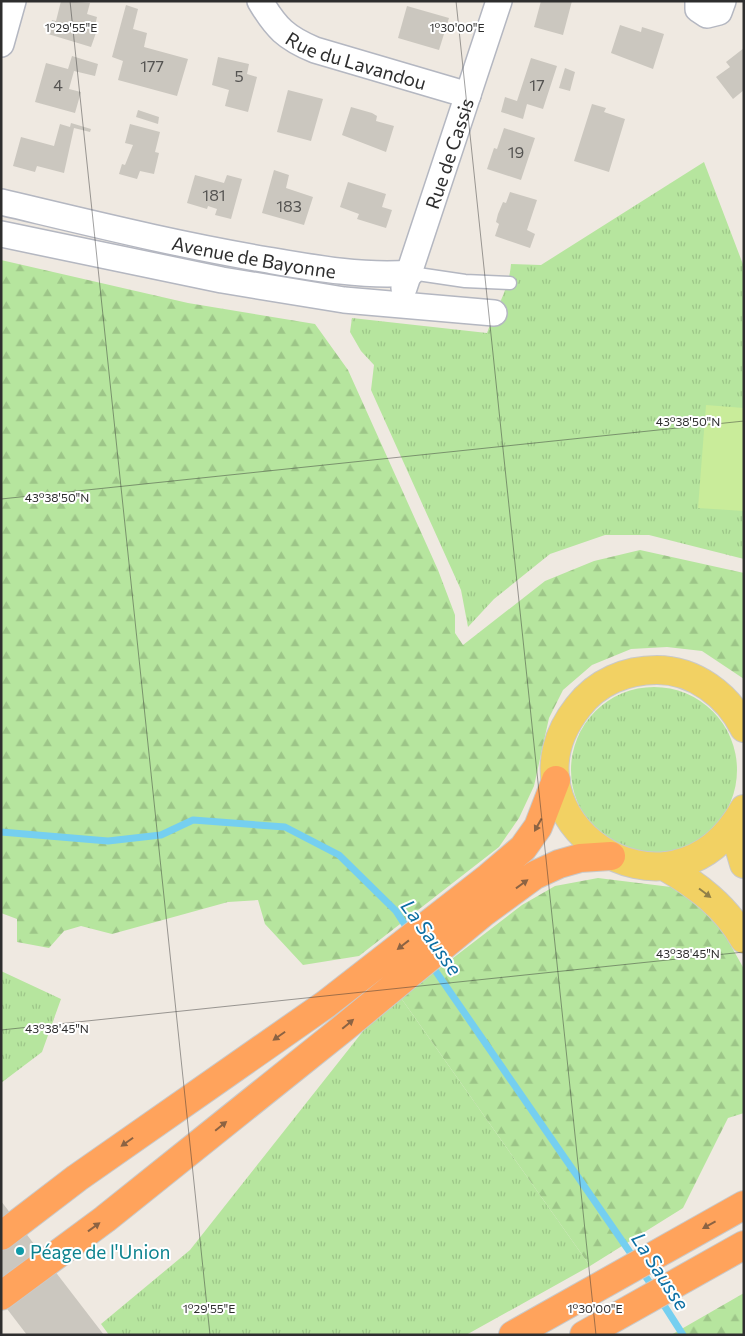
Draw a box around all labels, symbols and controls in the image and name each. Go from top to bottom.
text: 1°29'55"E [45,20,97,34]
text: 1°30'00"E [429,20,485,34]
street label: Rue du Lavandou [282,26,429,94]
house number: 177 [140,56,164,75]
house number: 5 [234,66,244,85]
house number: 4 [53,75,63,94]
house number: 17 [529,75,545,94]
street label: Rue de Cassis [420,95,478,212]
house number: 19 [508,142,524,161]
house number: 181 [202,185,226,204]
house number: 183 [276,196,302,215]
street label: Avenue de Bayonne [170,230,337,282]
text: 43°38'50"N [656,414,720,428]
text: 43°38'50"N [25,490,89,504]
one-way arrow [534,818,542,833]
one-way arrow [515,879,529,889]
one-way arrow [698,888,712,898]
water label: La Sausse [396,894,468,980]
one-way arrow [397,940,410,951]
text: 43°38'45"N [656,946,720,960]
one-way arrow [342,1019,354,1030]
text: 43°38'45"N [25,1021,89,1035]
one-way arrow [272,1031,286,1041]
one-way arrow [214,1120,227,1131]
one-way arrow [120,1137,134,1147]
one-way arrow [703,1220,716,1229]
one-way arrow [87,1221,100,1232]
water label: La Sausse [627,1228,695,1315]
place label: Péage de l'Union [30,1240,171,1263]
marker: Péage de l'Union [14,1245,26,1257]
text: 1°29'55"E [183,1301,235,1315]
text: 1°30'00"E [567,1301,623,1315]

